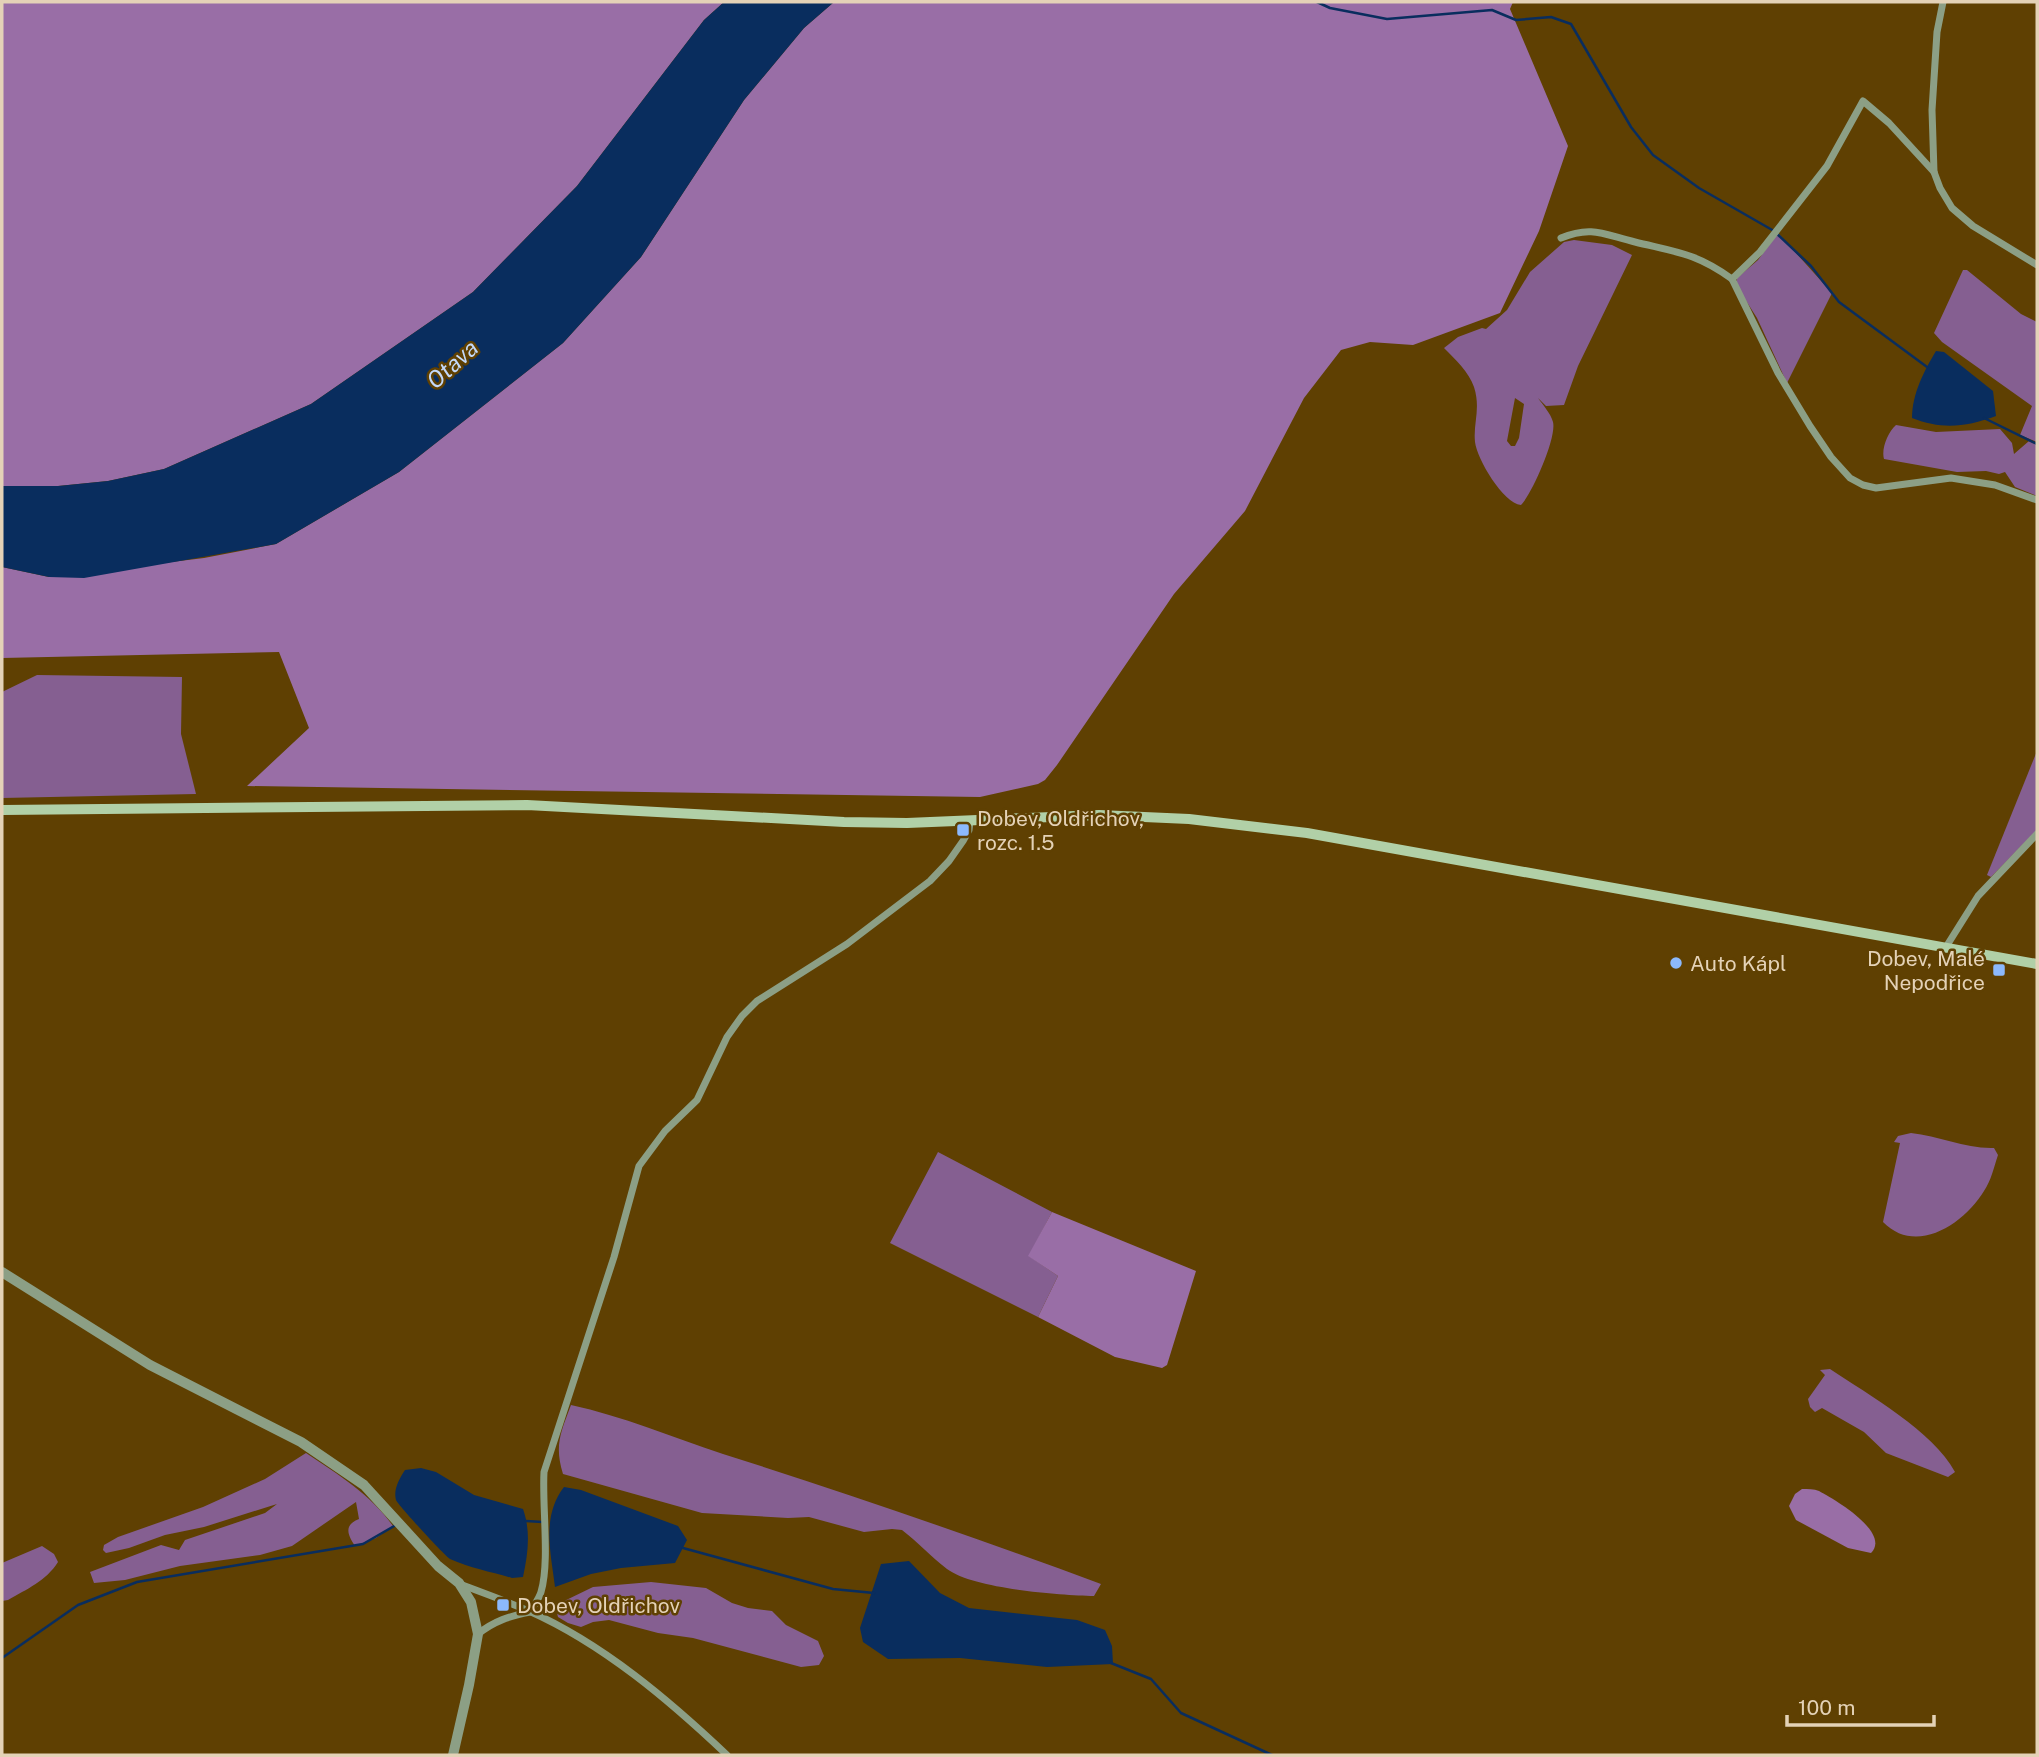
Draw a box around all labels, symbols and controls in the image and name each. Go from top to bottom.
water label: Otava [421,334,483,394]
place label: Dobev, Oldřichov, rozc. 1.5 [977,806,1144,855]
marker: Dobev, Oldřichov, rozc. 1.5 [955,822,971,838]
place label: Dobev, Malé Nepodřice [1867,946,1985,995]
place label: Auto Kápl [1690,951,1786,976]
marker: Auto Kápl [1668,955,1684,971]
marker: Dobev, Malé Nepodřice [1991,962,2007,978]
place label: Dobev, Oldřichov [517,1593,680,1618]
marker: Dobev, Oldřichov [495,1597,511,1613]
scale bar [1787,1684,1934,1728]
text: 100 m [1798,1695,1855,1720]

